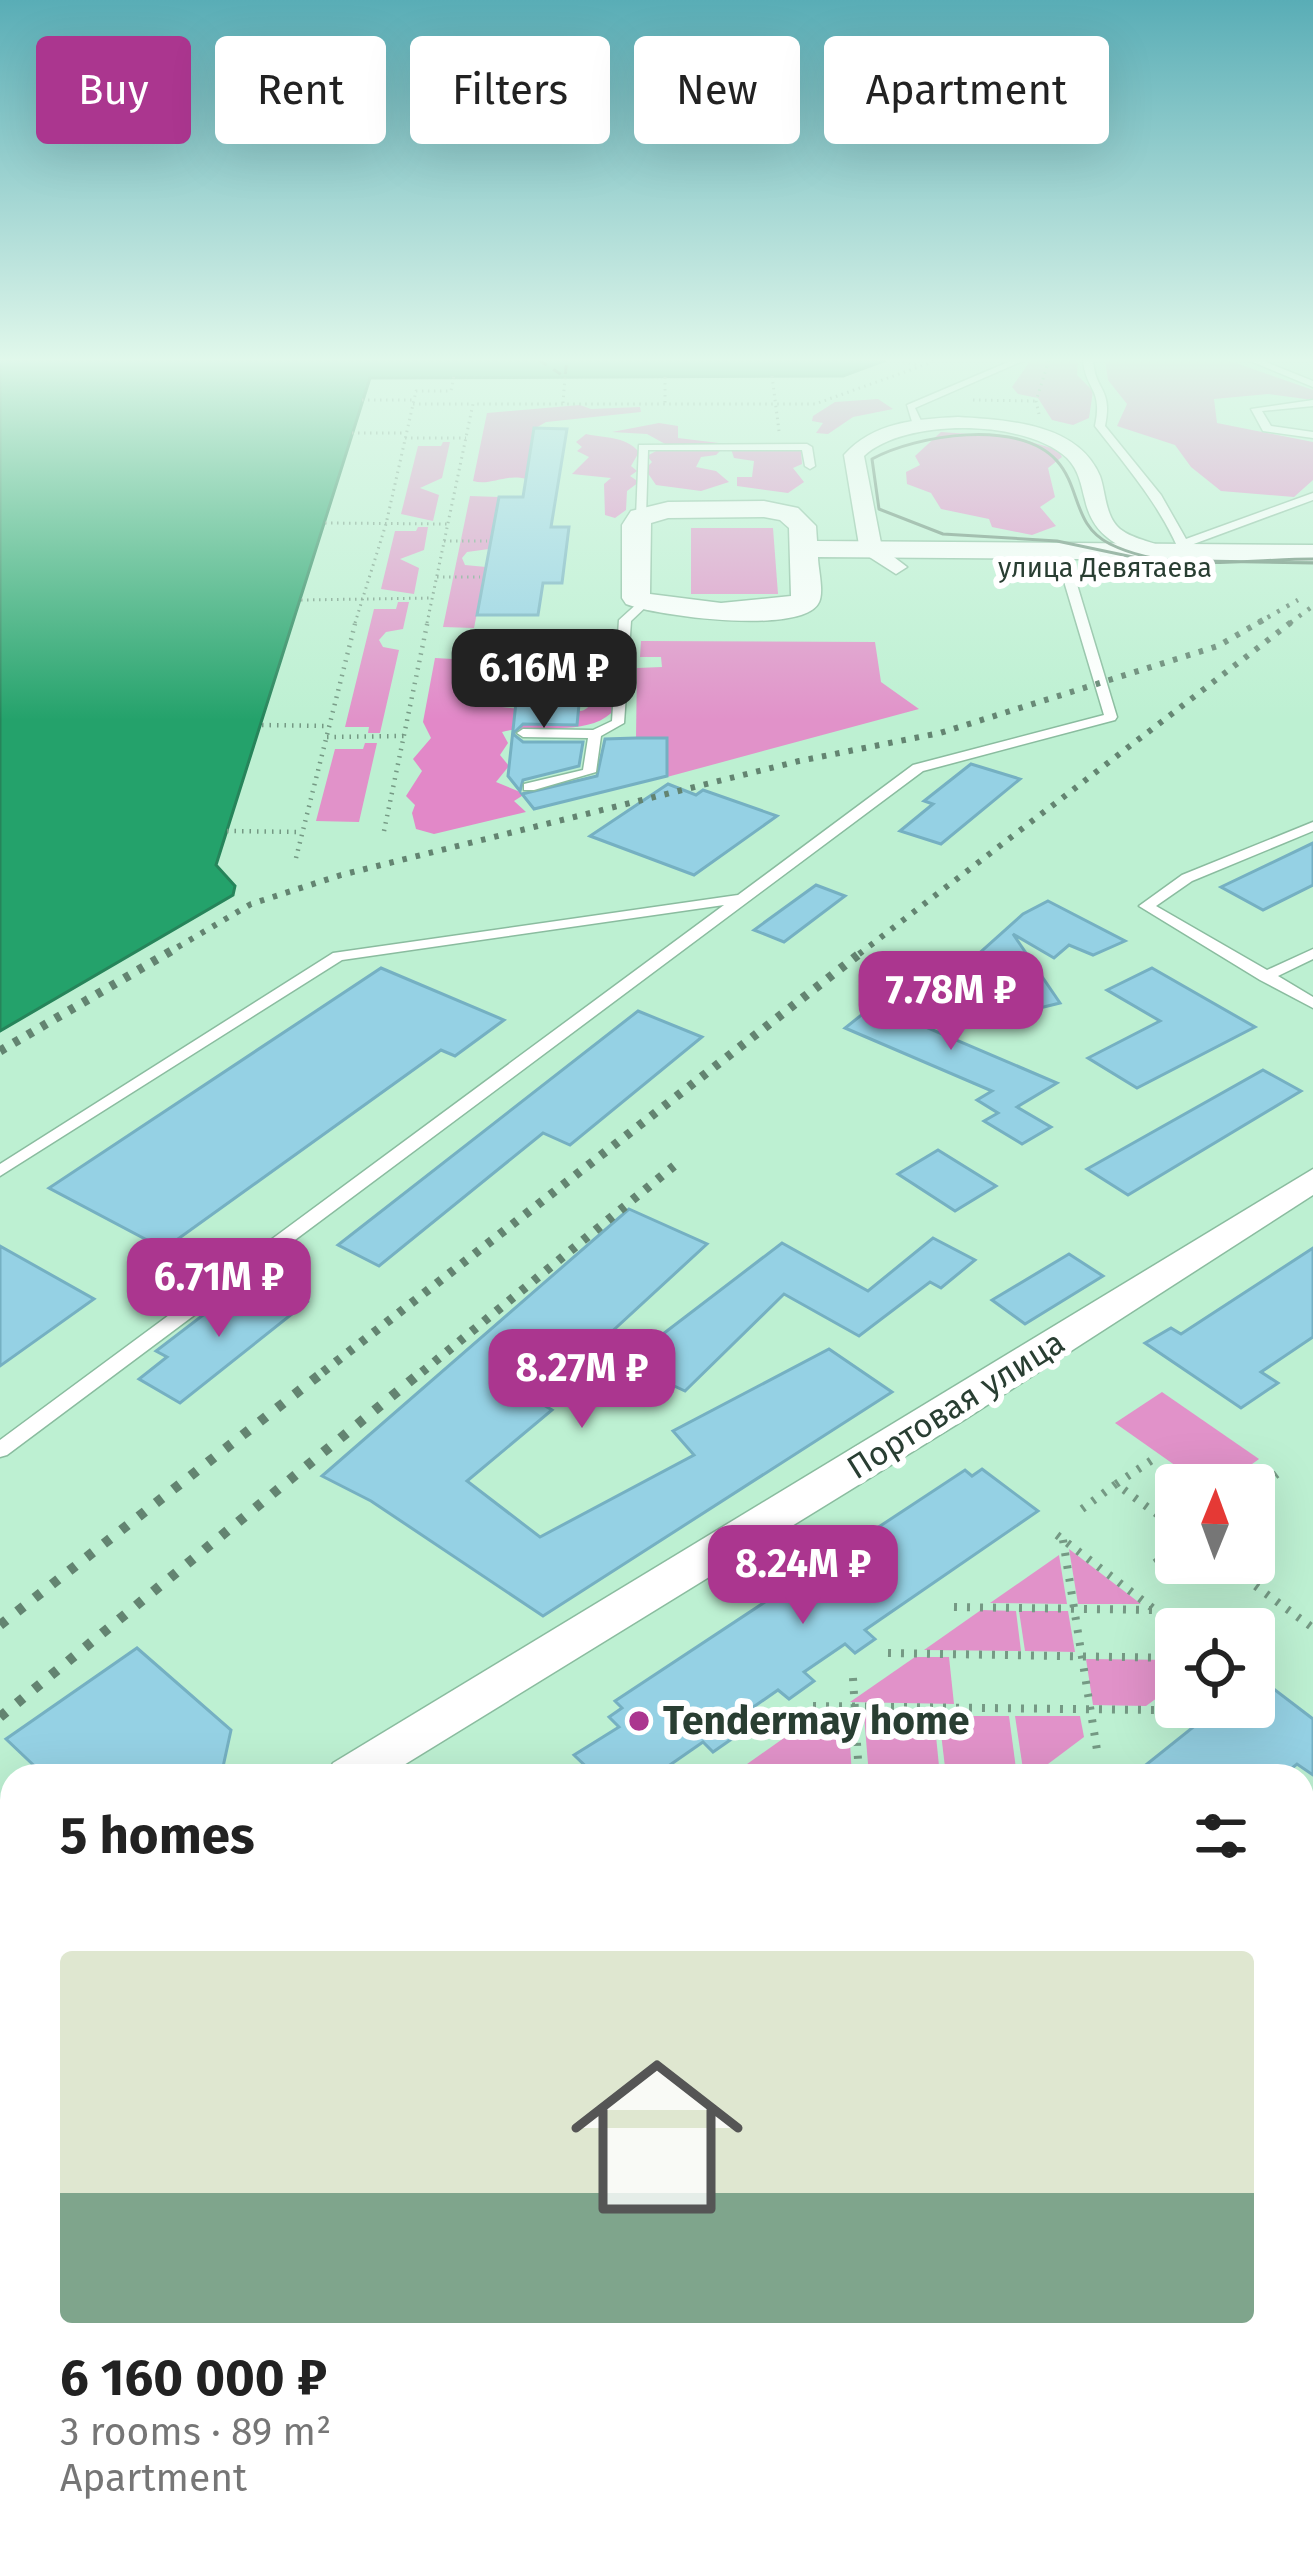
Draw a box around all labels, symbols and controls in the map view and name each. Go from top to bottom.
chip: Buy [36,36,191,144]
chip: Rent [215,36,386,144]
chip: Filters [410,36,610,144]
chip: New [634,36,800,144]
chip: Apartment [824,36,1109,144]
street label: улица Девятаева [998,552,1212,584]
pin: 6.16M ₽ [433,629,655,731]
text: 6.16M ₽ [479,645,609,691]
pin: 7.78M ₽ [840,951,1062,1053]
text: 7.78M ₽ [886,967,1016,1013]
pin: 6.71M ₽ [108,1238,330,1340]
text: 6.71M ₽ [154,1254,284,1300]
street label: Портовая улица [840,1322,1072,1488]
pin: 8.27M ₽ [471,1329,693,1431]
text: 8.27M ₽ [515,1345,649,1391]
north arrow [1155,1464,1275,1584]
map controls [1155,1464,1275,1728]
pin: 8.24M ₽ [692,1525,914,1627]
text: 8.24M ₽ [735,1541,871,1587]
button: locate [1155,1608,1275,1728]
place label: Tendermay home [663,1698,969,1744]
marker: Tendermay home [626,1708,652,1734]
icon: filters [1188,1803,1254,1869]
text: 5 homes [60,1805,255,1867]
icon: home [549,2029,765,2245]
text: 6 160 000 ₽ [60,2347,327,2409]
text: 3 rooms · 89 m² [60,2409,331,2455]
text: Apartment [60,2455,247,2501]

